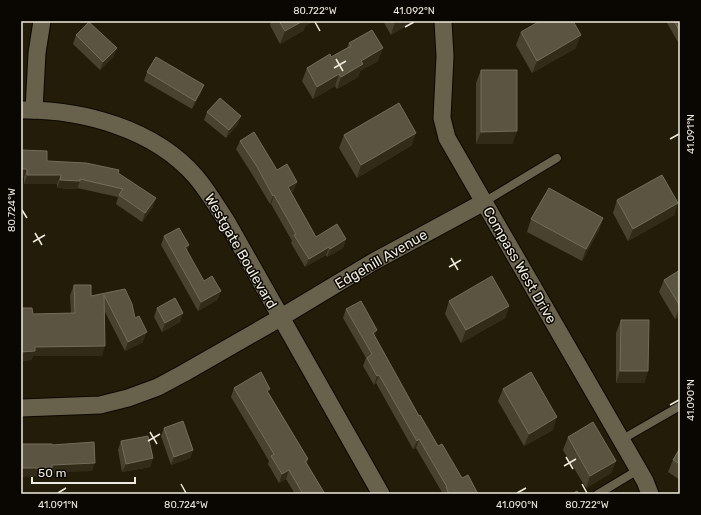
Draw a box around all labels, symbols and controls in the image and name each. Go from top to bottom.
text: 80.722°W [293,5,337,17]
text: 41.092°N [393,5,435,17]
text: 41.091°N [685,114,697,154]
text: 80.724°W [6,188,18,232]
street label: Westgate Boulevard [201,191,280,312]
street label: Compass West Drive [479,204,560,327]
street label: Edgehill Avenue [332,226,431,293]
text: 41.090°N [685,379,697,421]
scale bar [32,459,135,485]
text: 50 m [38,466,66,480]
text: 41.091°N [38,499,78,511]
text: 80.724°W [164,499,208,511]
text: 41.090°N [496,499,538,511]
text: 80.722°W [565,499,609,511]

